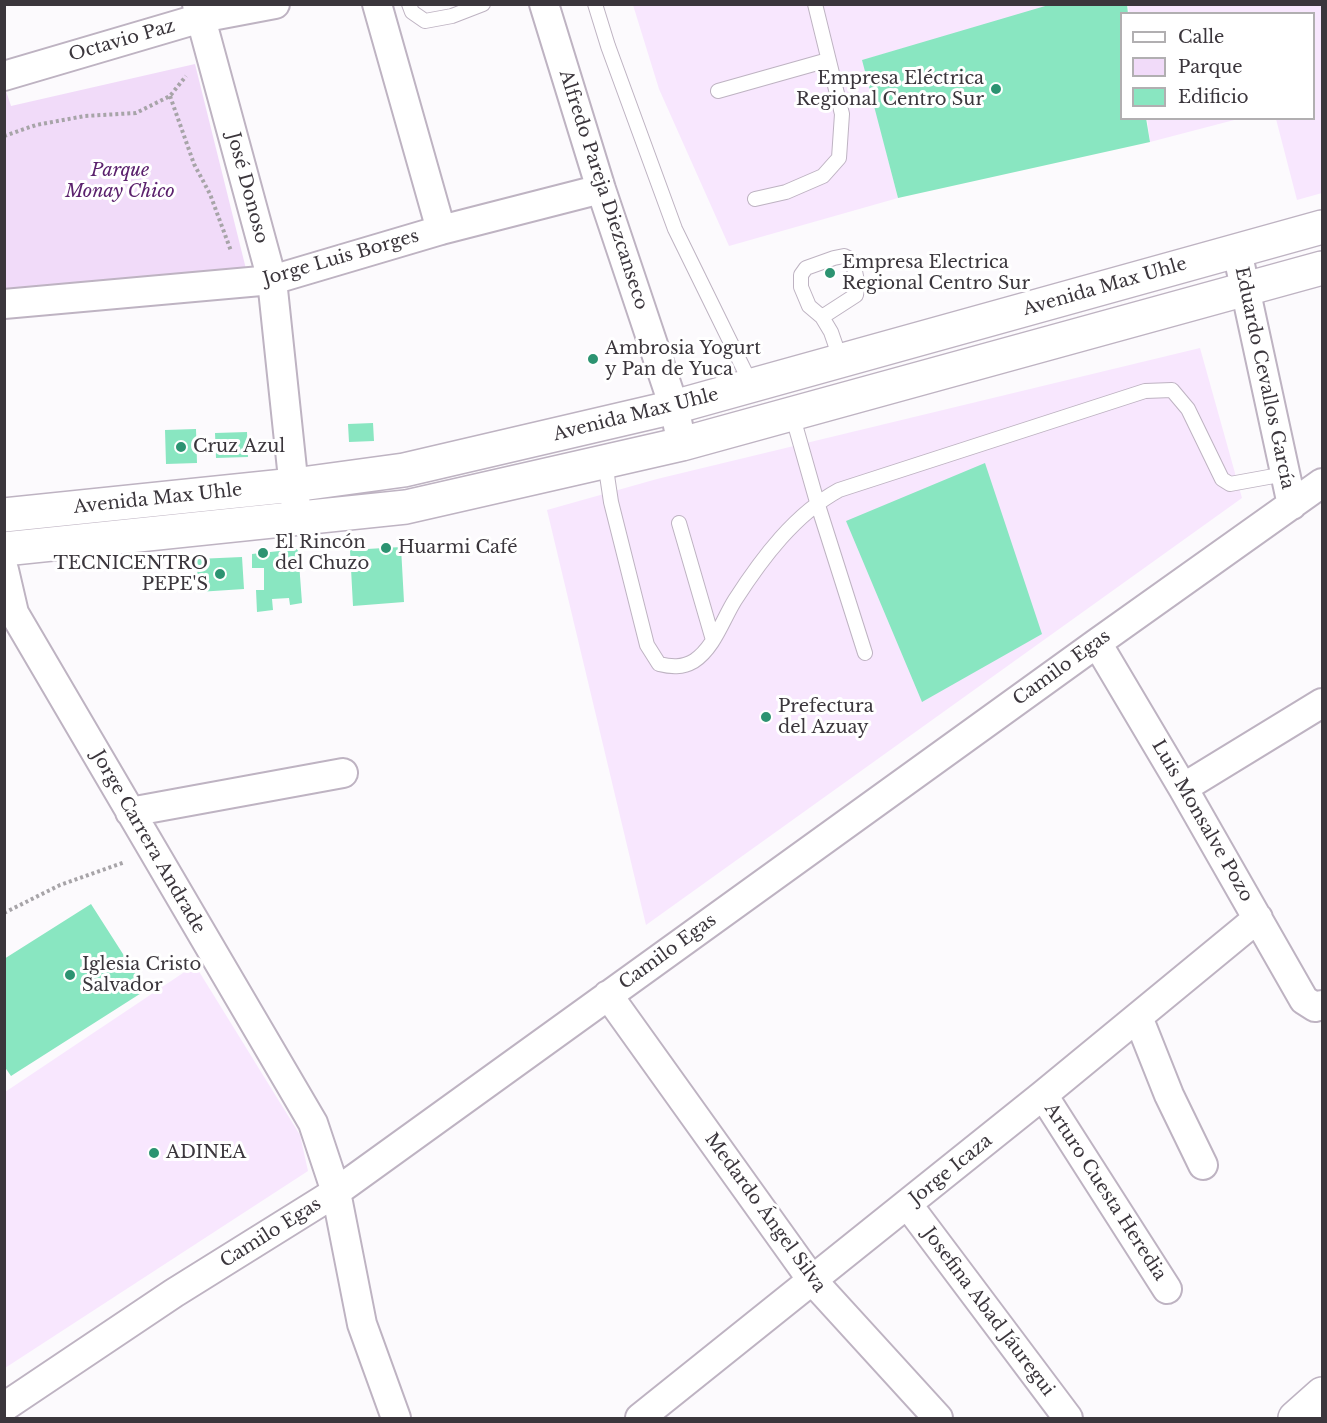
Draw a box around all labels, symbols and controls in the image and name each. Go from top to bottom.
legend [1120,12,1315,120]
street label: Octavio Paz [66,16,178,66]
text: Calle [1178,26,1224,48]
text: Parque [1178,56,1243,78]
street label: Alfredo Pareja Diezcanseco [554,67,652,313]
place label: Empresa Eléctrica Regional Centro Sur [796,68,984,110]
marker: Empresa Eléctrica Regional Centro Sur [989,82,1003,96]
text: Edificio [1178,86,1249,108]
street label: José Donoso [222,130,272,246]
park label: Parque Monay Chico [65,160,175,202]
street label: Jorge Luis Borges [261,225,421,291]
place label: Empresa Electrica Regional Centro Sur [842,252,1030,294]
street label: Avenida Max Uhle [1021,253,1189,321]
street label: Eduardo Cevallos García [1230,265,1298,491]
marker: Empresa Electrica Regional Centro Sur [823,266,837,280]
place label: Ambrosia Yogurt y Pan de Yuca [605,338,761,380]
marker: Ambrosia Yogurt y Pan de Yuca [586,352,600,366]
street label: Avenida Max Uhle [551,384,721,446]
place label: Cruz Azul [193,436,285,458]
marker: Cruz Azul [174,440,188,454]
street label: Avenida Max Uhle [73,479,243,519]
place label: El Rincón del Chuzo [275,532,369,574]
place label: Huarmi Café [398,537,517,559]
marker: Huarmi Café [379,541,393,555]
marker: El Rincón del Chuzo [256,546,270,560]
place label: TECNICENTRO PEPE'S [53,553,208,596]
marker: TECNICENTRO PEPE'S [213,567,227,581]
street label: Camilo Egas [1009,626,1115,710]
place label: Prefectura del Azuay [778,696,874,738]
marker: Prefectura del Azuay [759,710,773,724]
street label: Luis Monsalve Pozo [1147,736,1257,906]
street label: Jorge Carrera Andrade [87,747,209,937]
street label: Camilo Egas [615,910,721,994]
place label: Iglesia Cristo Salvador [82,954,201,996]
marker: Iglesia Cristo Salvador [63,968,77,982]
street label: Arturo Cuesta Heredia [1040,1099,1170,1285]
street label: Medardo Ángel Silva [700,1129,830,1297]
street label: Jorge Icaza [905,1130,997,1210]
place label: ADINEA [166,1142,246,1164]
marker: ADINEA [147,1146,161,1160]
street label: Camilo Egas [217,1193,325,1273]
street label: Josefina Abad Jáuregui [918,1224,1058,1400]

